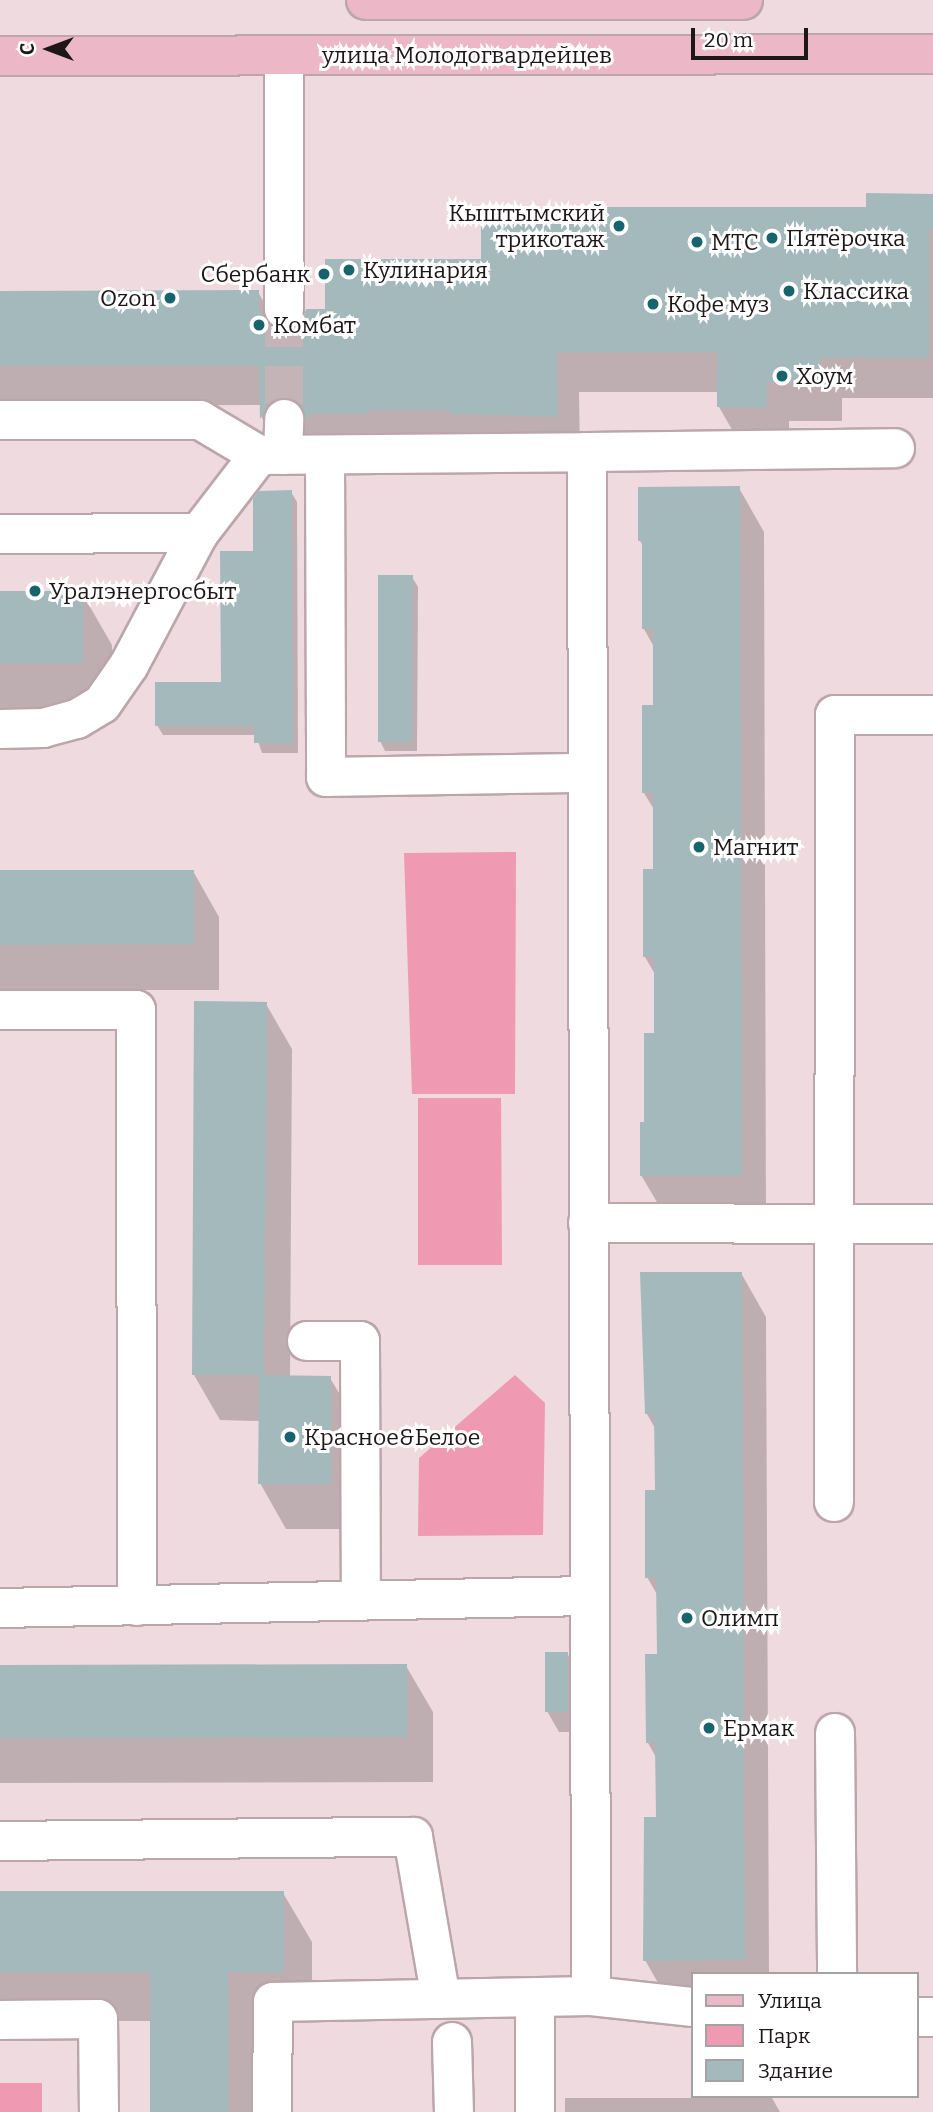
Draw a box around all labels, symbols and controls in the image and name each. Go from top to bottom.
north arrow [14,14,84,84]
scale bar [695,14,812,58]
text: 20 m [704,27,753,53]
street label: улица Молодогвардейцев [322,41,612,69]
text: С [16,43,39,55]
place label: Кыштымский трикотаж [448,199,605,253]
marker: Кыштымский трикотаж [611,218,627,234]
place label: Пятёрочка [786,224,906,252]
place label: МТС [711,228,759,256]
marker: Пятёрочка [764,230,780,246]
marker: МТС [689,234,705,250]
place label: Кулинария [363,256,488,284]
place label: Сбербанк [200,260,310,288]
marker: Кулинария [341,262,357,278]
marker: Сбербанк [316,266,332,282]
place label: Классика [803,277,909,305]
marker: Классика [781,283,797,299]
place label: Ozon [100,284,156,312]
marker: Ozon [162,290,178,306]
place label: Кофе муз [667,290,769,318]
marker: Кофе муз [645,296,661,312]
place label: Комбат [273,311,356,339]
marker: Комбат [251,317,267,333]
place label: Хоум [796,362,853,390]
marker: Хоум [774,368,790,384]
place label: Уралэнергосбыт [49,577,236,605]
marker: Уралэнергосбыт [27,583,43,599]
place label: Магнит [713,833,798,861]
marker: Магнит [691,839,707,855]
place label: Красное&Белое [304,1423,480,1451]
marker: Красное&Белое [282,1429,298,1445]
place label: Олимп [701,1604,779,1632]
marker: Олимп [679,1610,695,1626]
place label: Ермак [723,1714,794,1742]
marker: Ермак [701,1720,717,1736]
legend [692,1972,919,2098]
text: Улица [758,1988,822,2014]
text: Парк [758,2023,810,2049]
text: Здание [758,2058,833,2084]

